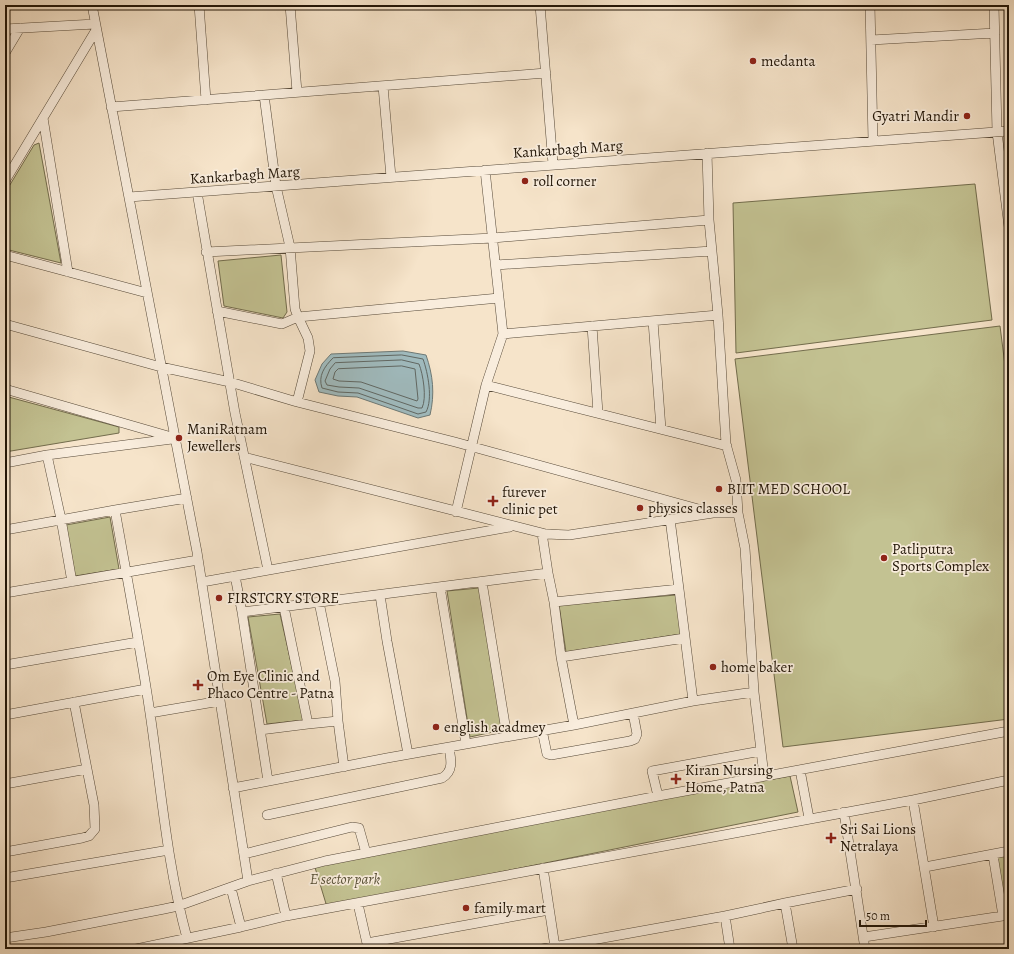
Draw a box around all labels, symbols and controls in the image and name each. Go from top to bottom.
place label: medanta [761,51,815,71]
marker: medanta [748,56,758,66]
place label: Gyatri Mandir [872,106,959,126]
marker: Gyatri Mandir [962,111,972,121]
street label: Kankarbagh Marg [512,135,624,163]
street label: Kankarbagh Marg [189,161,301,189]
place label: roll corner [533,171,597,191]
marker: roll corner [520,176,530,186]
place label: ManiRatnam Jewellers [187,419,268,456]
marker: ManiRatnam Jewellers [174,433,184,443]
place label: BIIT MED SCHOOL [727,479,850,499]
place label: furever clinic pet [502,482,558,519]
marker: BIIT MED SCHOOL [714,484,724,494]
marker: furever clinic pet [487,495,499,507]
place label: physics classes [648,498,738,518]
marker: physics classes [635,503,645,513]
place label: Patliputra Sports Complex [892,539,989,576]
marker: Patliputra Sports Complex [879,553,889,563]
place label: FIRSTCRY STORE [227,588,339,608]
marker: FIRSTCRY STORE [214,593,224,603]
place label: home baker [721,657,793,677]
marker: home baker [708,662,718,672]
place label: Om Eye Clinic and Phaco Centre - Patna [207,666,334,703]
marker: Om Eye Clinic and Phaco Centre - Patna [192,679,204,691]
place label: english acadmey [444,717,546,737]
marker: english acadmey [431,722,441,732]
place label: Kiran Nursing Home, Patna [685,760,774,797]
marker: Kiran Nursing Home, Patna [670,773,682,785]
place label: Sri Sai Lions Netralaya [840,819,916,856]
marker: Sri Sai Lions Netralaya [825,832,837,844]
park label: E sector park [310,869,381,889]
place label: family mart [474,898,546,918]
scale bar [860,902,926,928]
marker: family mart [461,903,471,913]
text: 50 m [866,908,890,924]

